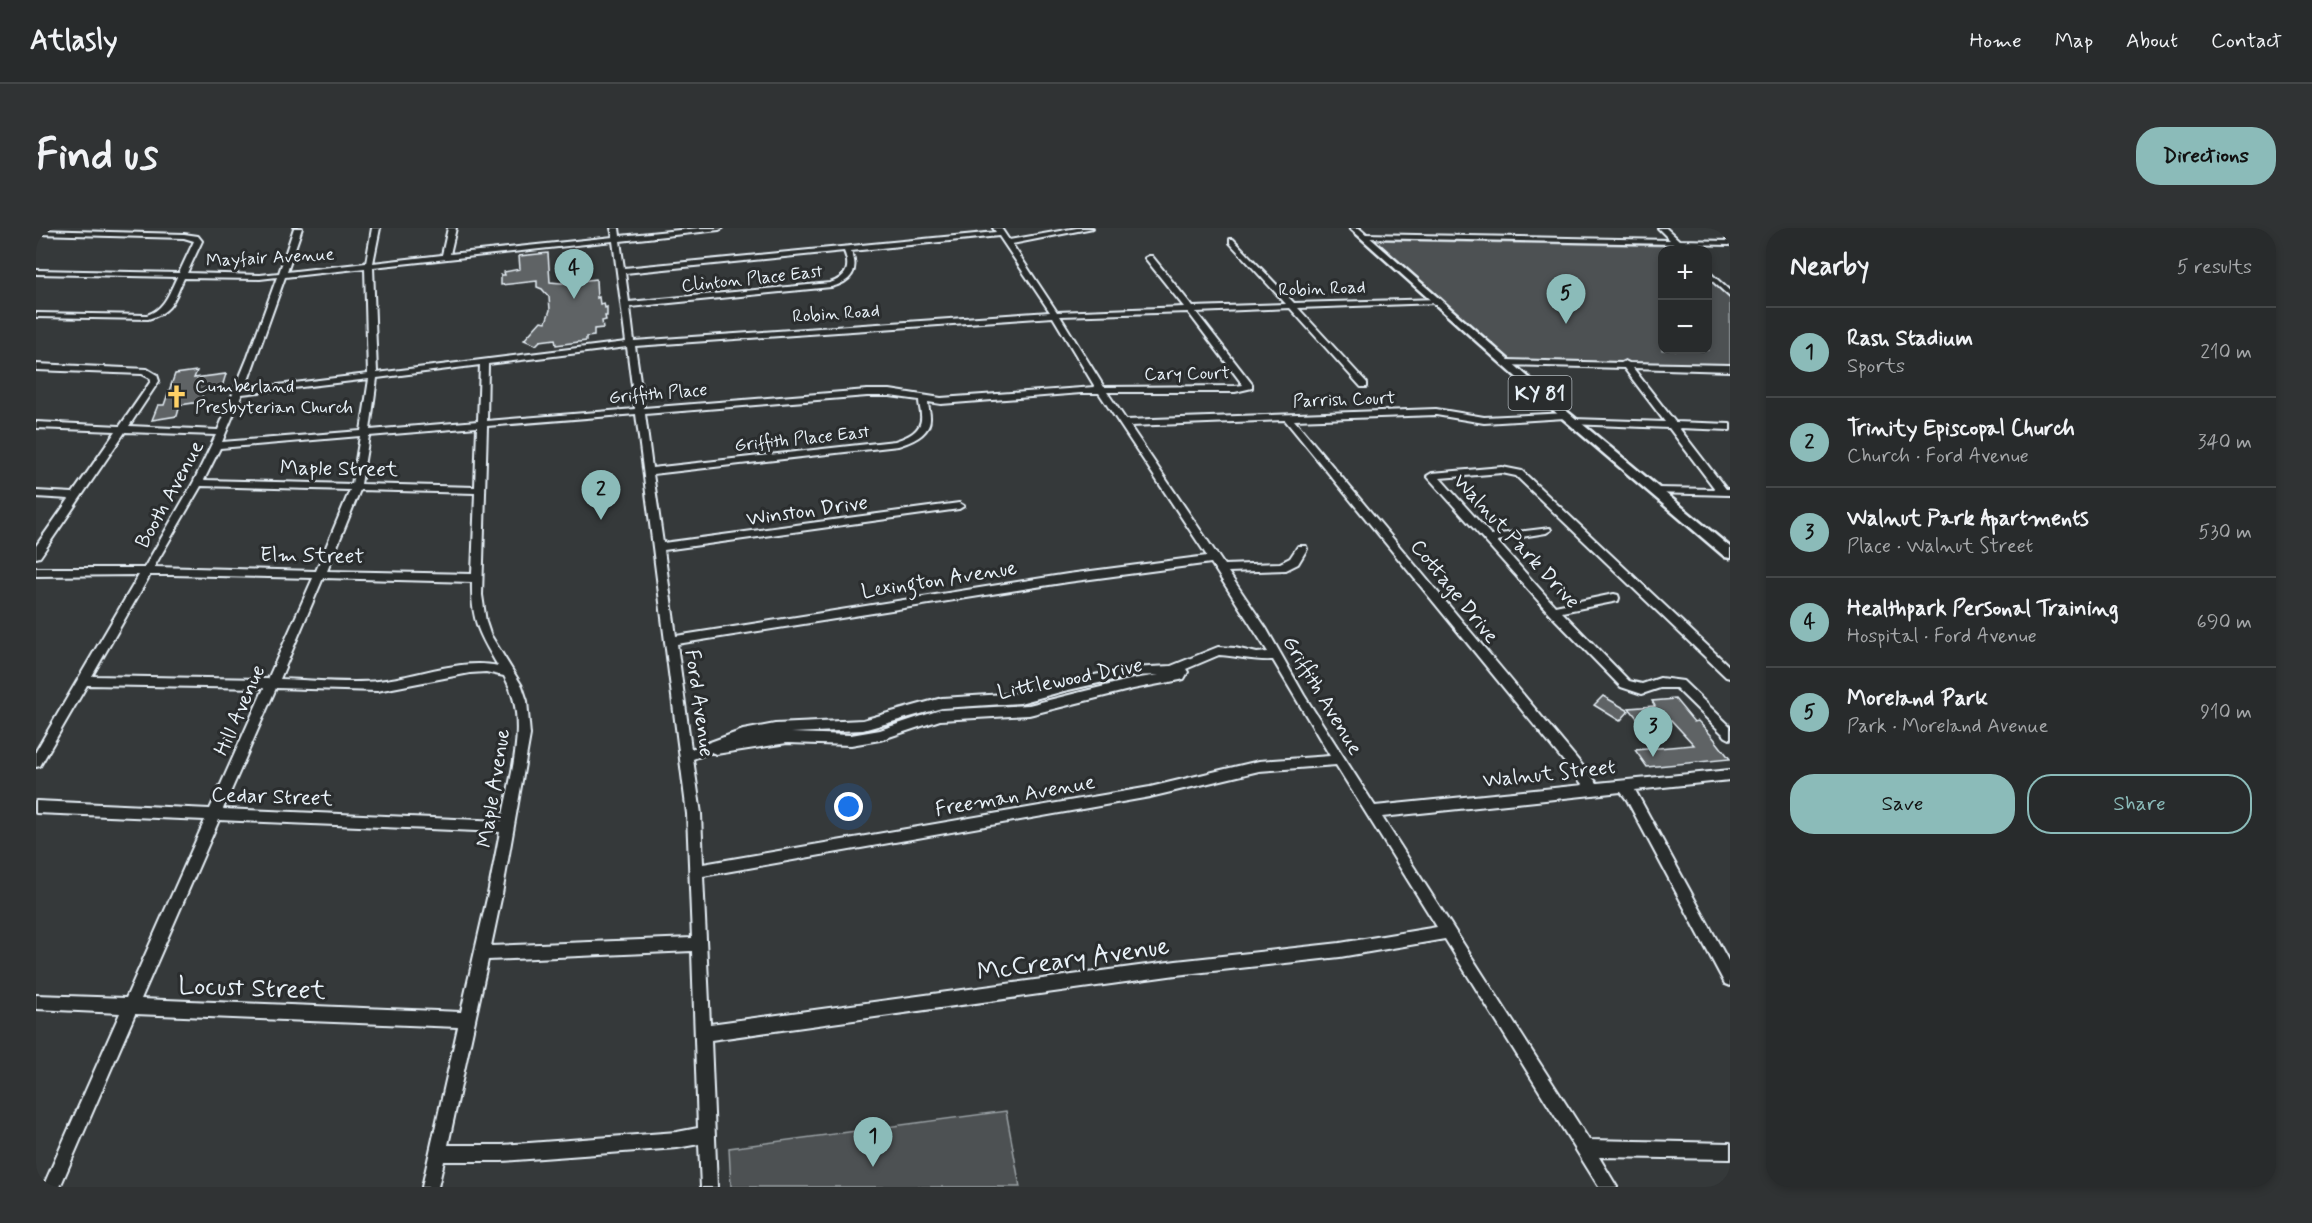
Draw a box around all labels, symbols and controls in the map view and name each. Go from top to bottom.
text: Atlasly [30,23,118,60]
text: Home [1970,27,2022,55]
text: Map [2055,27,2093,55]
text: About [2126,27,2178,55]
text: Contact [2211,27,2282,55]
button: Directions [2136,127,2276,185]
text: Find us [36,129,158,184]
street label: Mayfair Avenue [205,243,335,273]
map controls [1658,246,1712,354]
button: + [1658,246,1712,300]
pin: 4 [554,250,594,299]
text: Nearby [1790,250,1869,284]
text: 5 results [2177,254,2252,281]
street label: Clinton Place East [680,260,824,298]
pin: 5 [1546,274,1586,324]
street label: Robin Road [1278,275,1366,303]
street label: Robin Road [792,299,880,329]
button: − [1658,300,1712,354]
text: Rash Stadium [1847,325,1973,353]
text: 1 [1805,339,1814,366]
text: 210 m [2200,339,2252,366]
text: Sports [1847,353,1905,380]
street label: Cary Court [1144,361,1230,387]
place label: Cumberland Presbyterian Church [195,375,353,420]
road number: KY 81 [1508,376,1572,410]
street label: Griffith Place [608,378,708,410]
church icon: Cumberland Presbyterian Church [164,383,190,409]
street label: Parrish Court [1292,386,1396,414]
text: Trinity Episcopal Church [1847,415,2075,443]
street label: Griffith Place East [733,420,871,458]
text: 2 [1805,429,1814,456]
text: 340 m [2197,429,2252,456]
street label: Booth Avenue [129,435,211,554]
text: Church · Ford Avenue [1847,443,2029,470]
street label: Maple Street [280,454,399,484]
street label: Walnut Park Drive [1446,468,1586,615]
pin: 2 [582,470,620,520]
street label: Winston Drive [745,489,870,533]
text: Walnut Park Apartments [1847,505,2089,533]
text: 3 [1805,519,1814,546]
text: 530 m [2198,519,2252,546]
text: Place · Walnut Street [1847,533,2033,560]
street label: Cottage Drive [1404,534,1505,650]
street label: Elm Street [260,541,364,571]
street label: Lexington Avenue [859,554,1019,608]
text: Healthpark Personal Training [1847,595,2119,623]
text: 4 [1804,609,1815,636]
text: 690 m [2197,609,2252,636]
text: Hospital · Ford Avenue [1847,623,2037,650]
street label: Griffith Avenue [1275,630,1369,761]
street label: Ford Avenue [678,648,720,759]
street label: Littlewood Drive [995,651,1145,707]
street label: Hill Avenue [207,661,272,760]
text: Moreland Park [1847,685,1988,713]
text: 5 [1804,699,1816,726]
text: 910 m [2200,699,2252,726]
pin: 3 [1634,708,1672,757]
text: Park · Moreland Avenue [1847,713,2048,740]
street label: Maple Avenue [471,726,517,850]
street label: Walnut Street [1481,753,1617,795]
street label: Freeman Avenue [933,768,1097,824]
button: Save [1790,774,2015,834]
button: Share [2027,774,2252,834]
street label: Cedar Street [211,781,334,813]
your location [834,792,863,821]
street label: McCreary Avenue [975,930,1172,990]
street label: Locust Street [178,969,326,1009]
pin: 1 [854,1118,892,1167]

